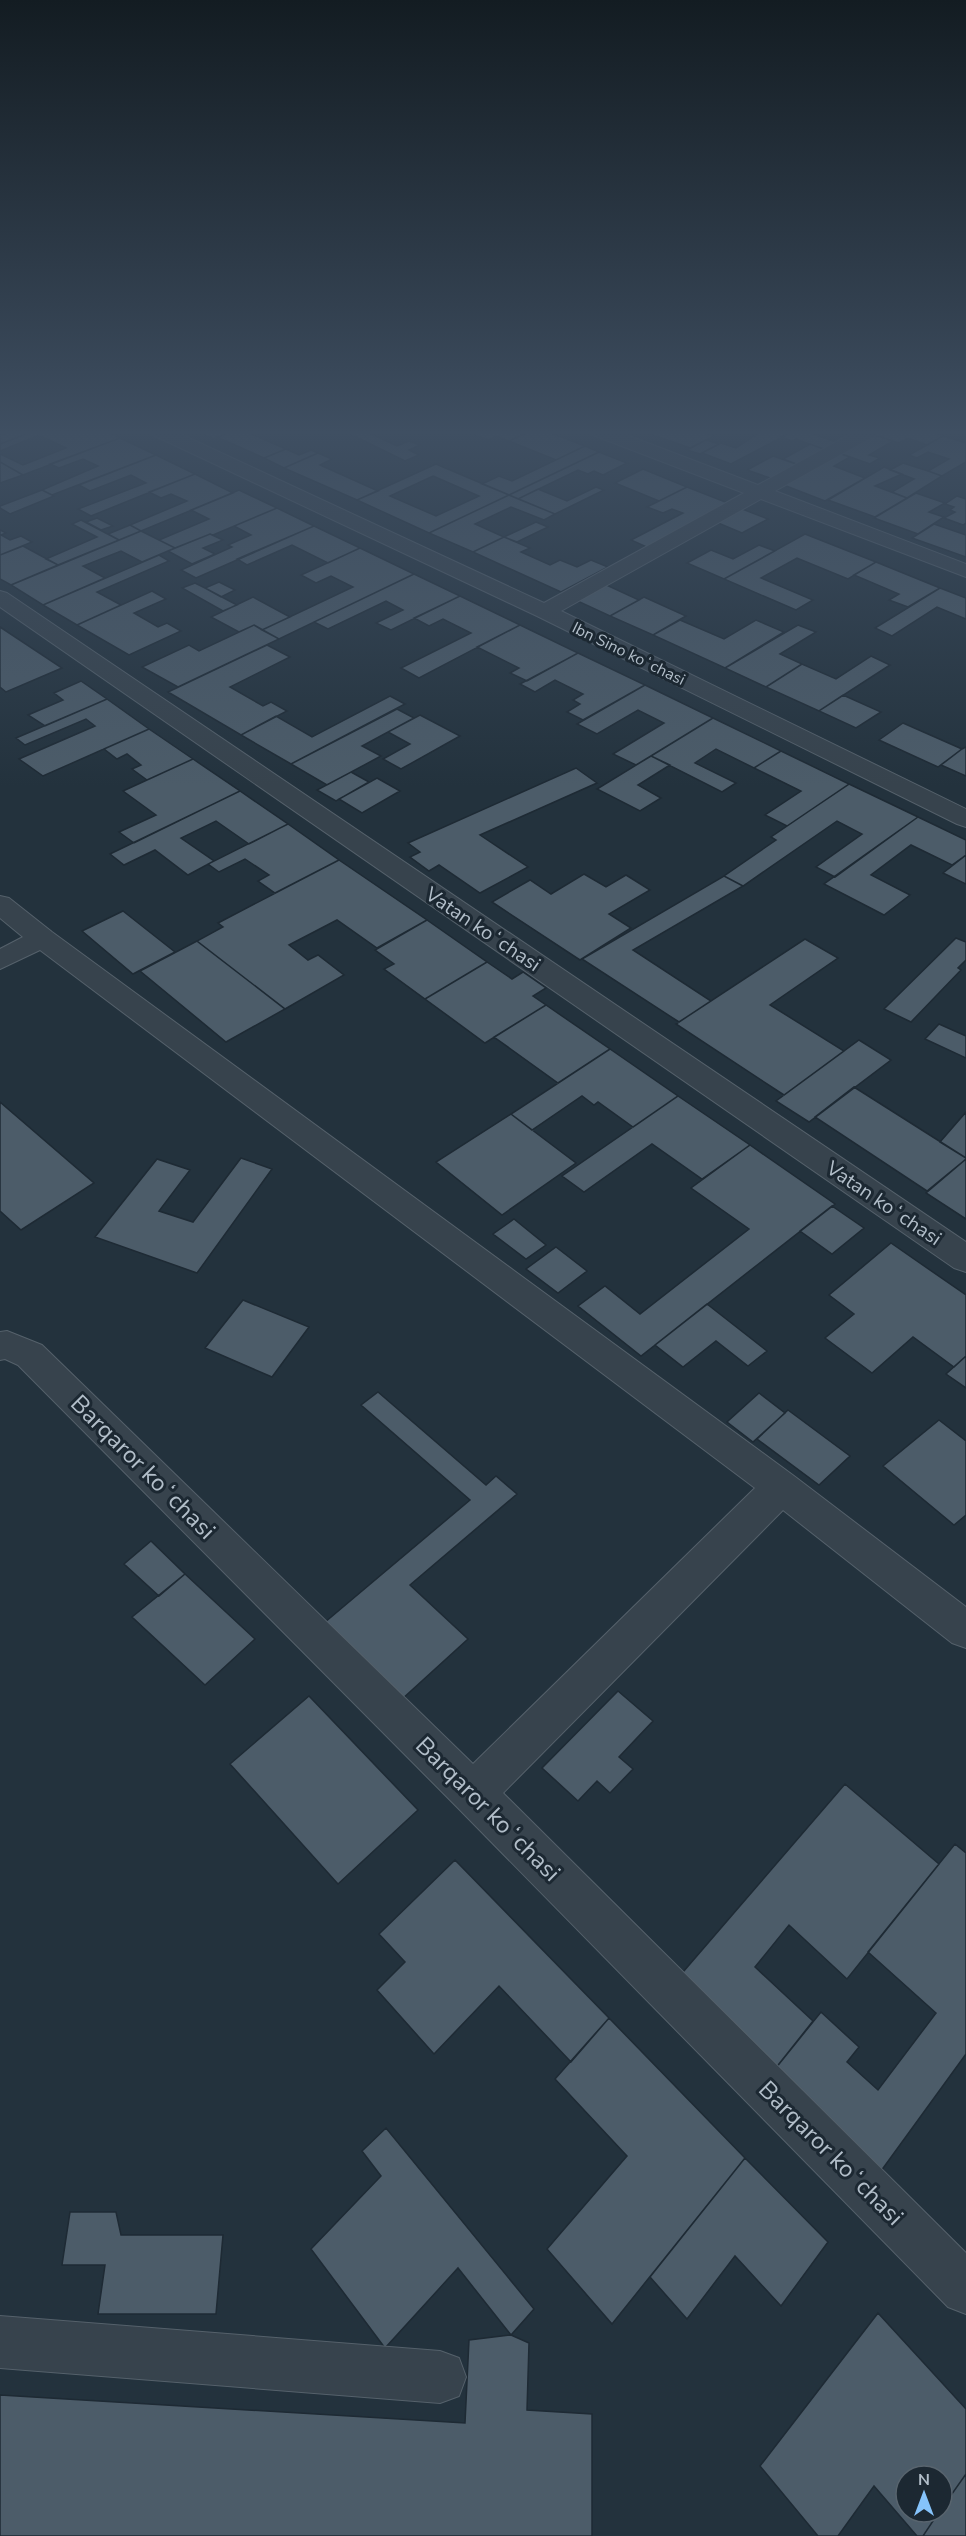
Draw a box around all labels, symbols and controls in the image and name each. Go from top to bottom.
street label: Ibn Sino koʻchasi [568,617,689,691]
street label: Vatan koʻchasi [419,880,546,978]
street label: Vatan koʻchasi [820,1154,947,1252]
street label: Barqaror koʻchasi [64,1388,222,1546]
street label: Barqaror koʻchasi [409,1730,567,1888]
street label: Barqaror koʻchasi [752,2074,910,2232]
north arrow [894,2464,954,2524]
text: N [918,2469,930,2491]

